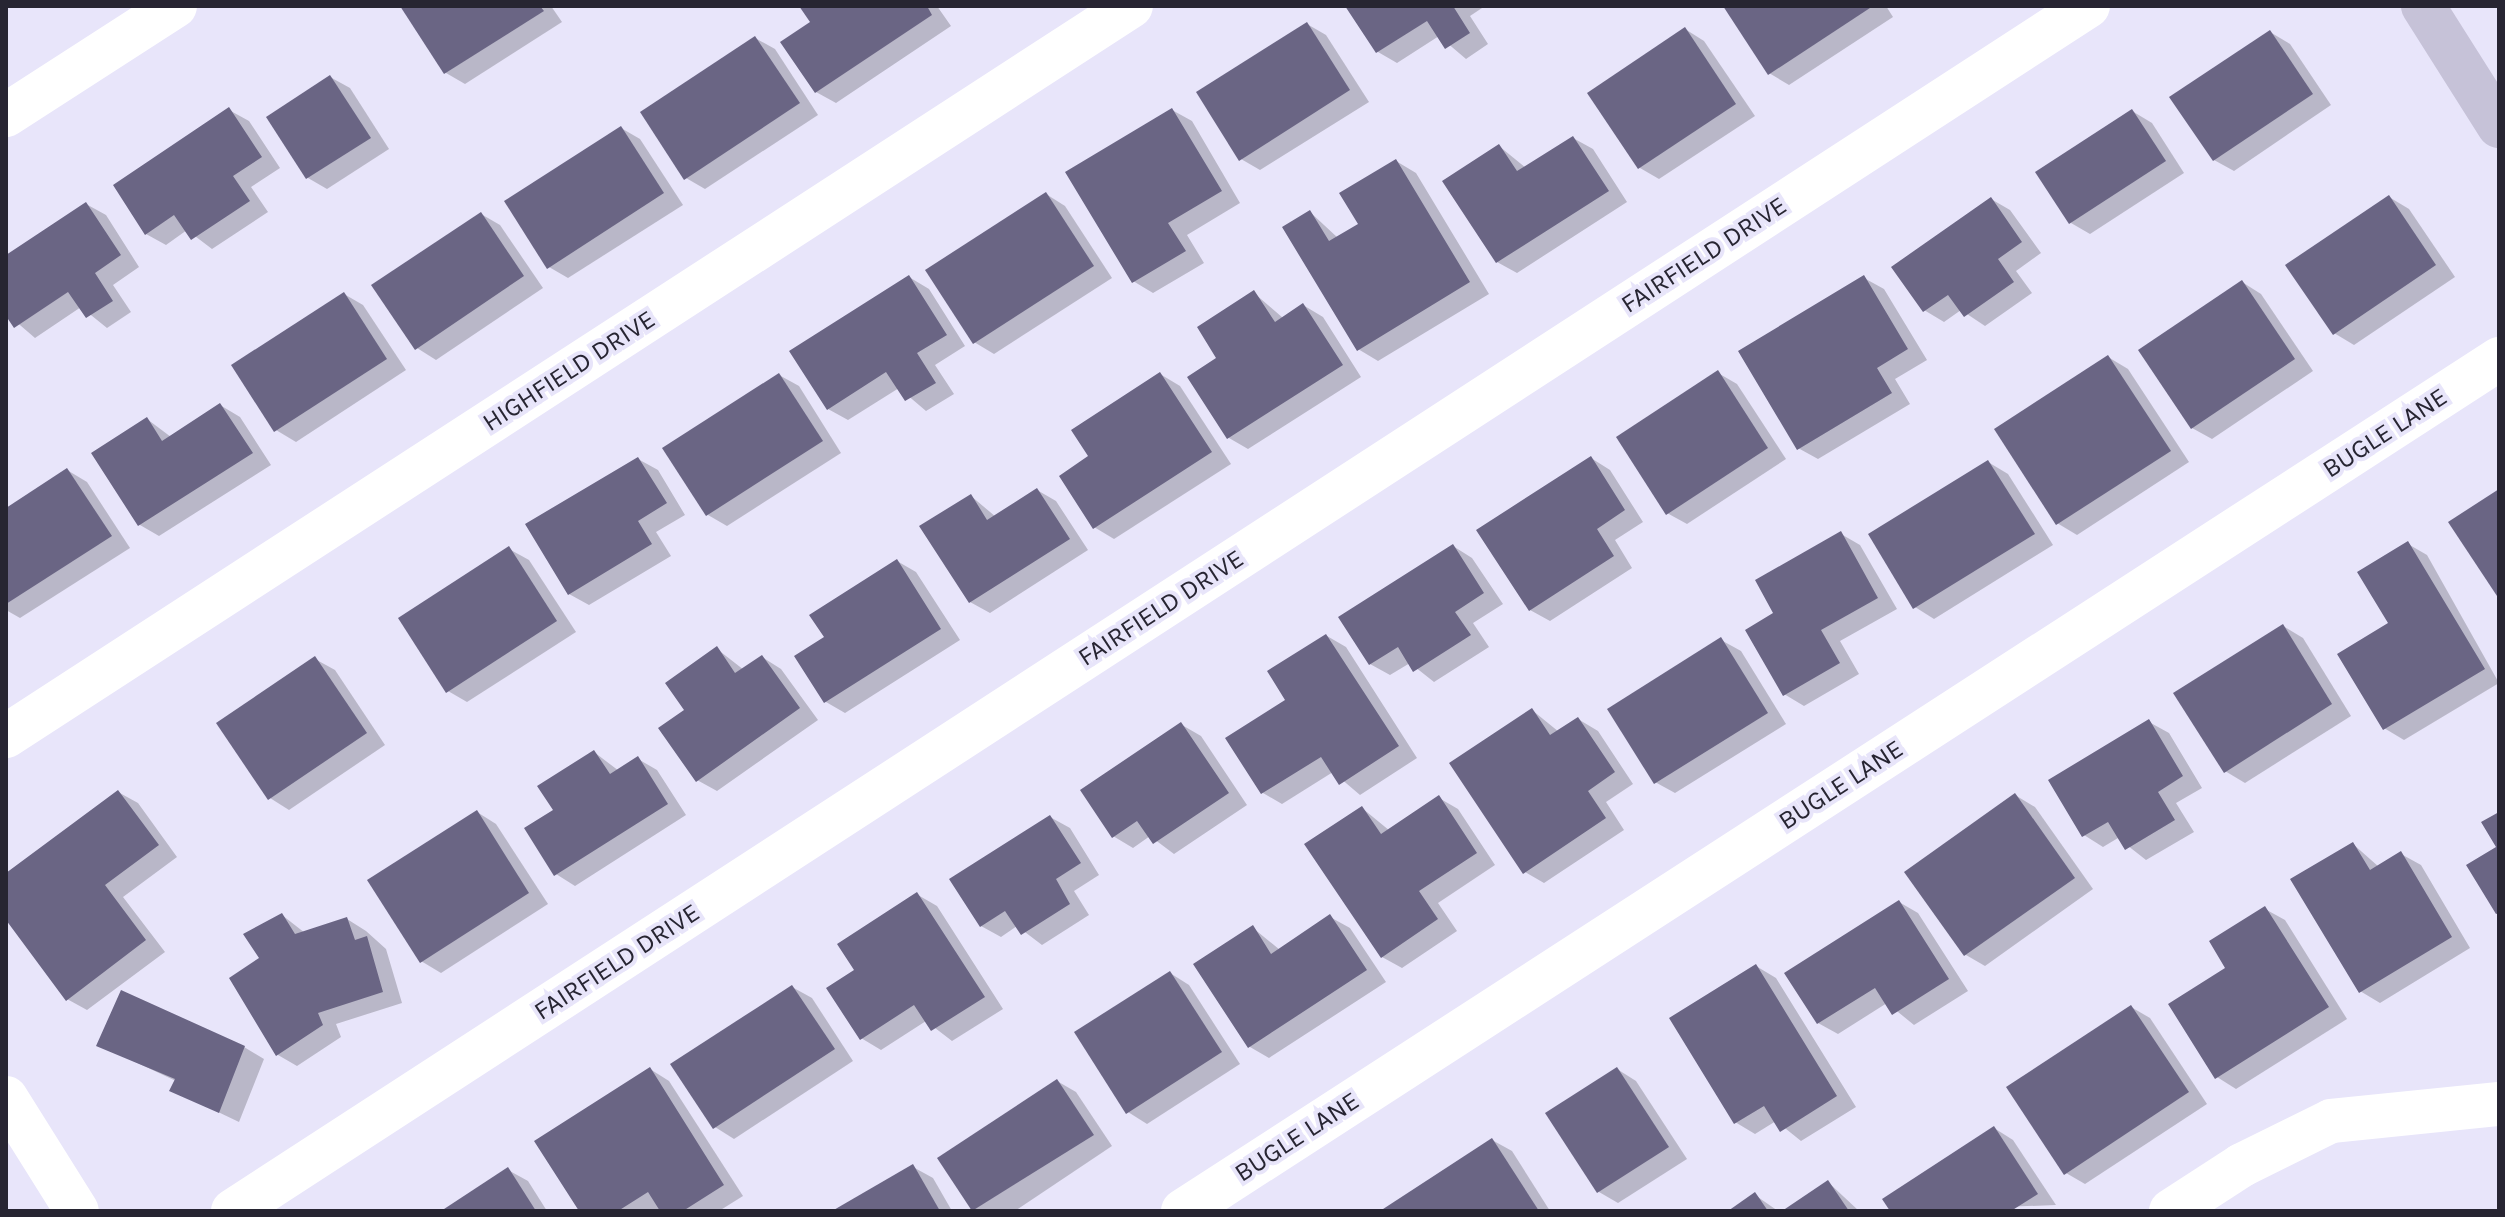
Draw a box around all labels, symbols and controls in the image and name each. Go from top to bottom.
street label: FAIRFIELD DRIVE [1615,190,1793,320]
street label: HIGHFIELD DRIVE [477,304,661,438]
street label: BUGLE LANE [2317,381,2453,485]
street label: FAIRFIELD DRIVE [1072,543,1250,673]
street label: BUGLE LANE [1773,733,1909,837]
street label: FAIRFIELD DRIVE [528,897,706,1027]
street label: BUGLE LANE [1229,1085,1365,1189]

